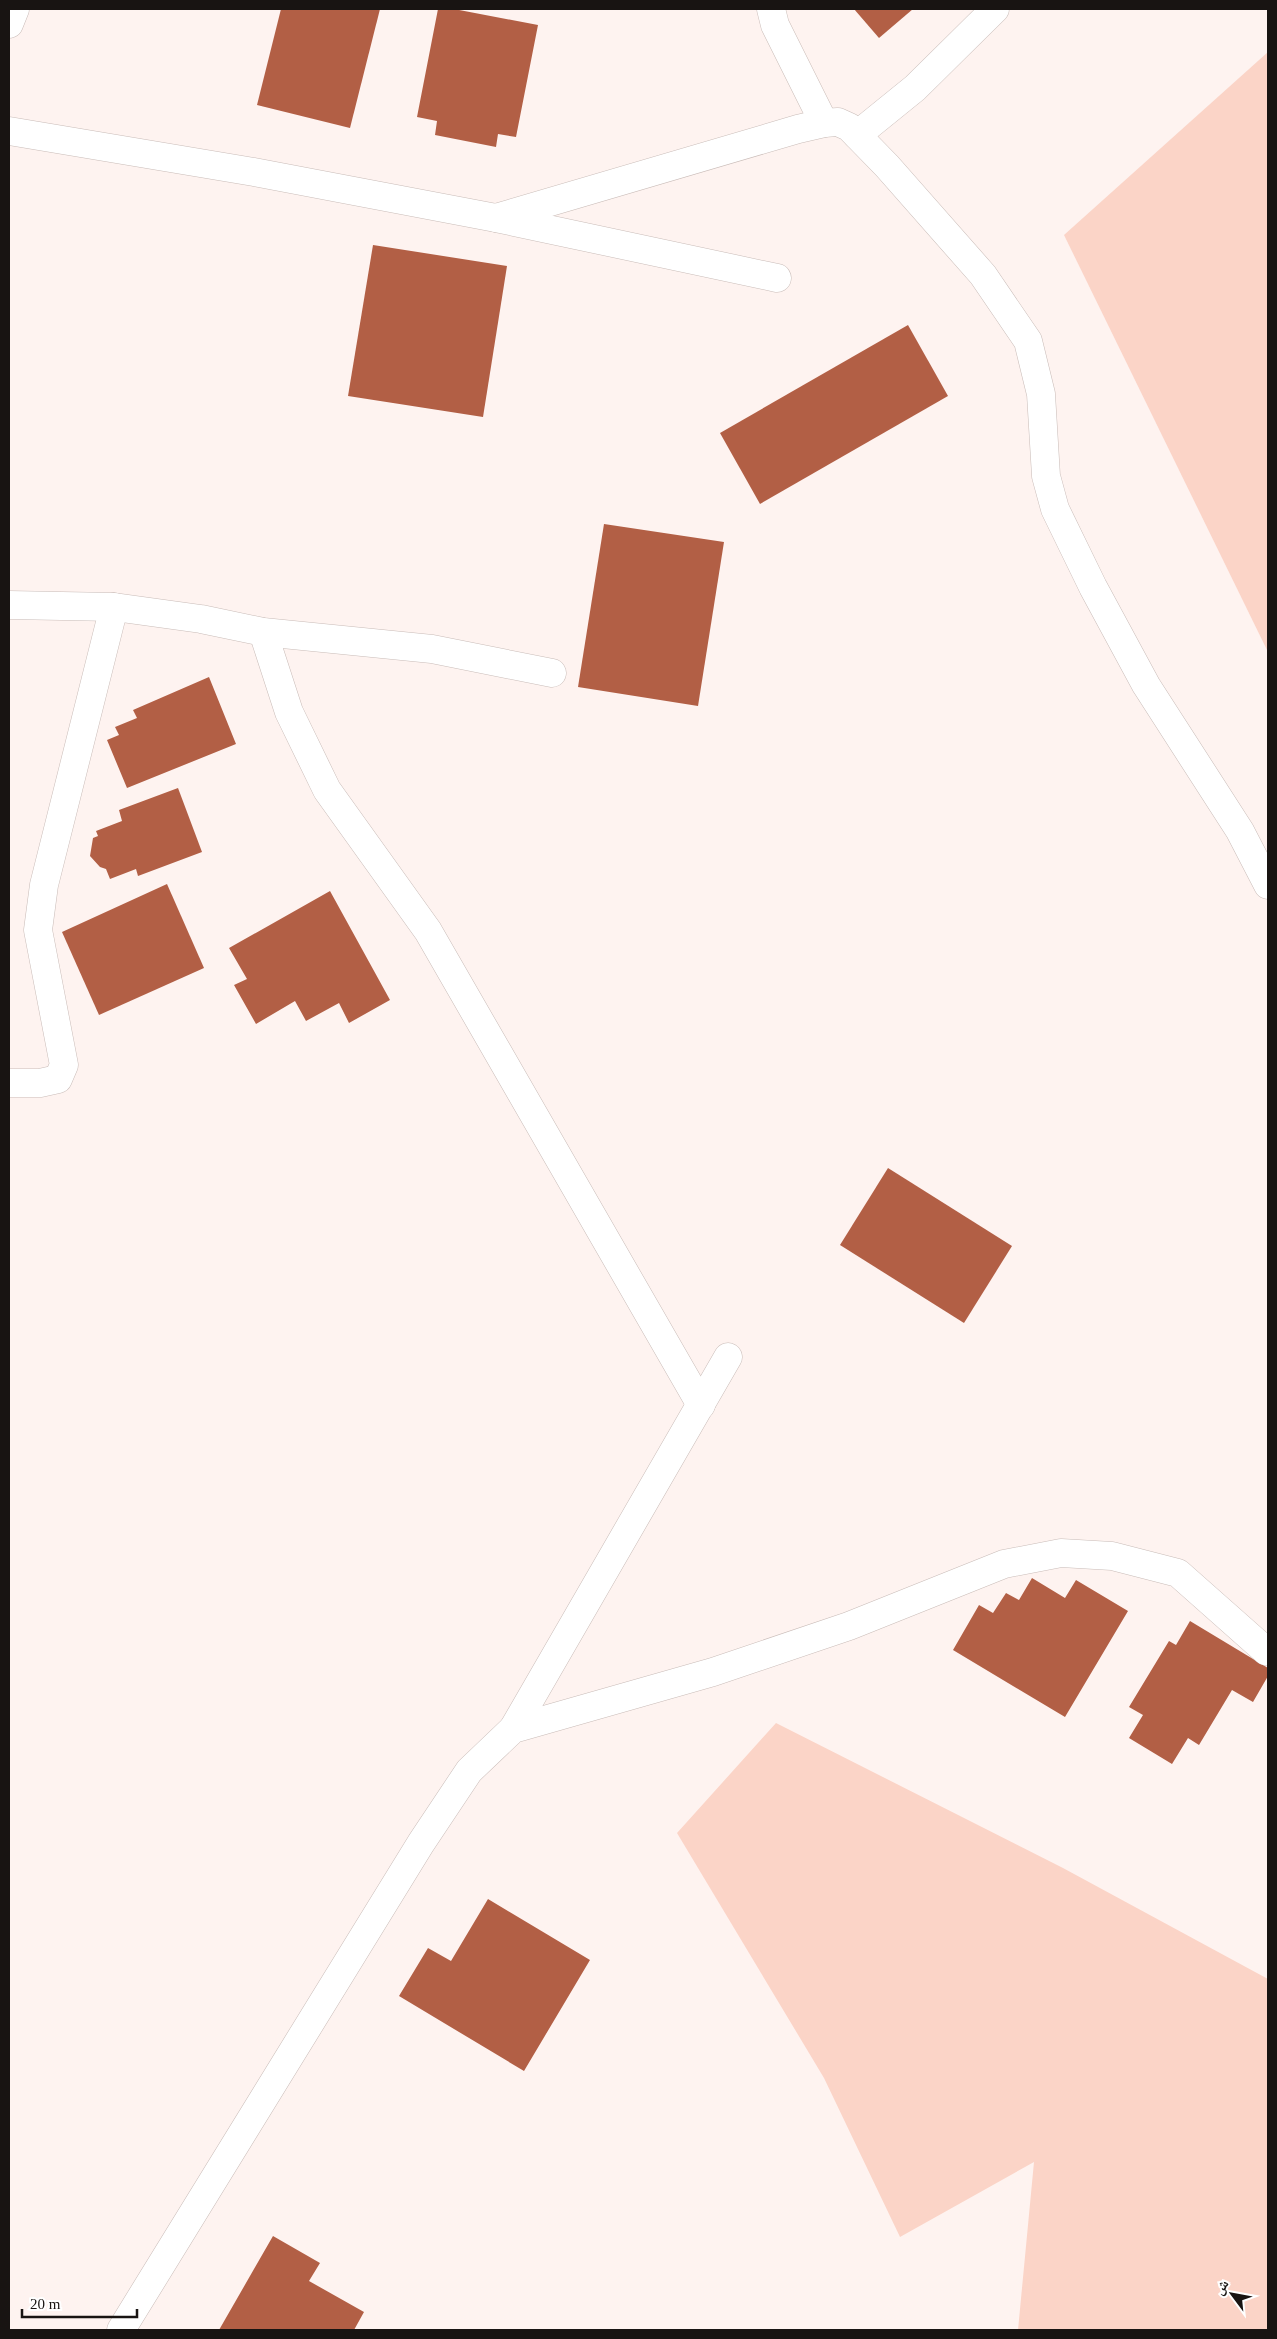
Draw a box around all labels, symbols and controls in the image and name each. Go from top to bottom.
north arrow [1207,2269,1257,2319]
text: ش [1211,2277,1233,2298]
scale bar [22,2286,138,2318]
text: 20 m [30,2296,61,2312]

